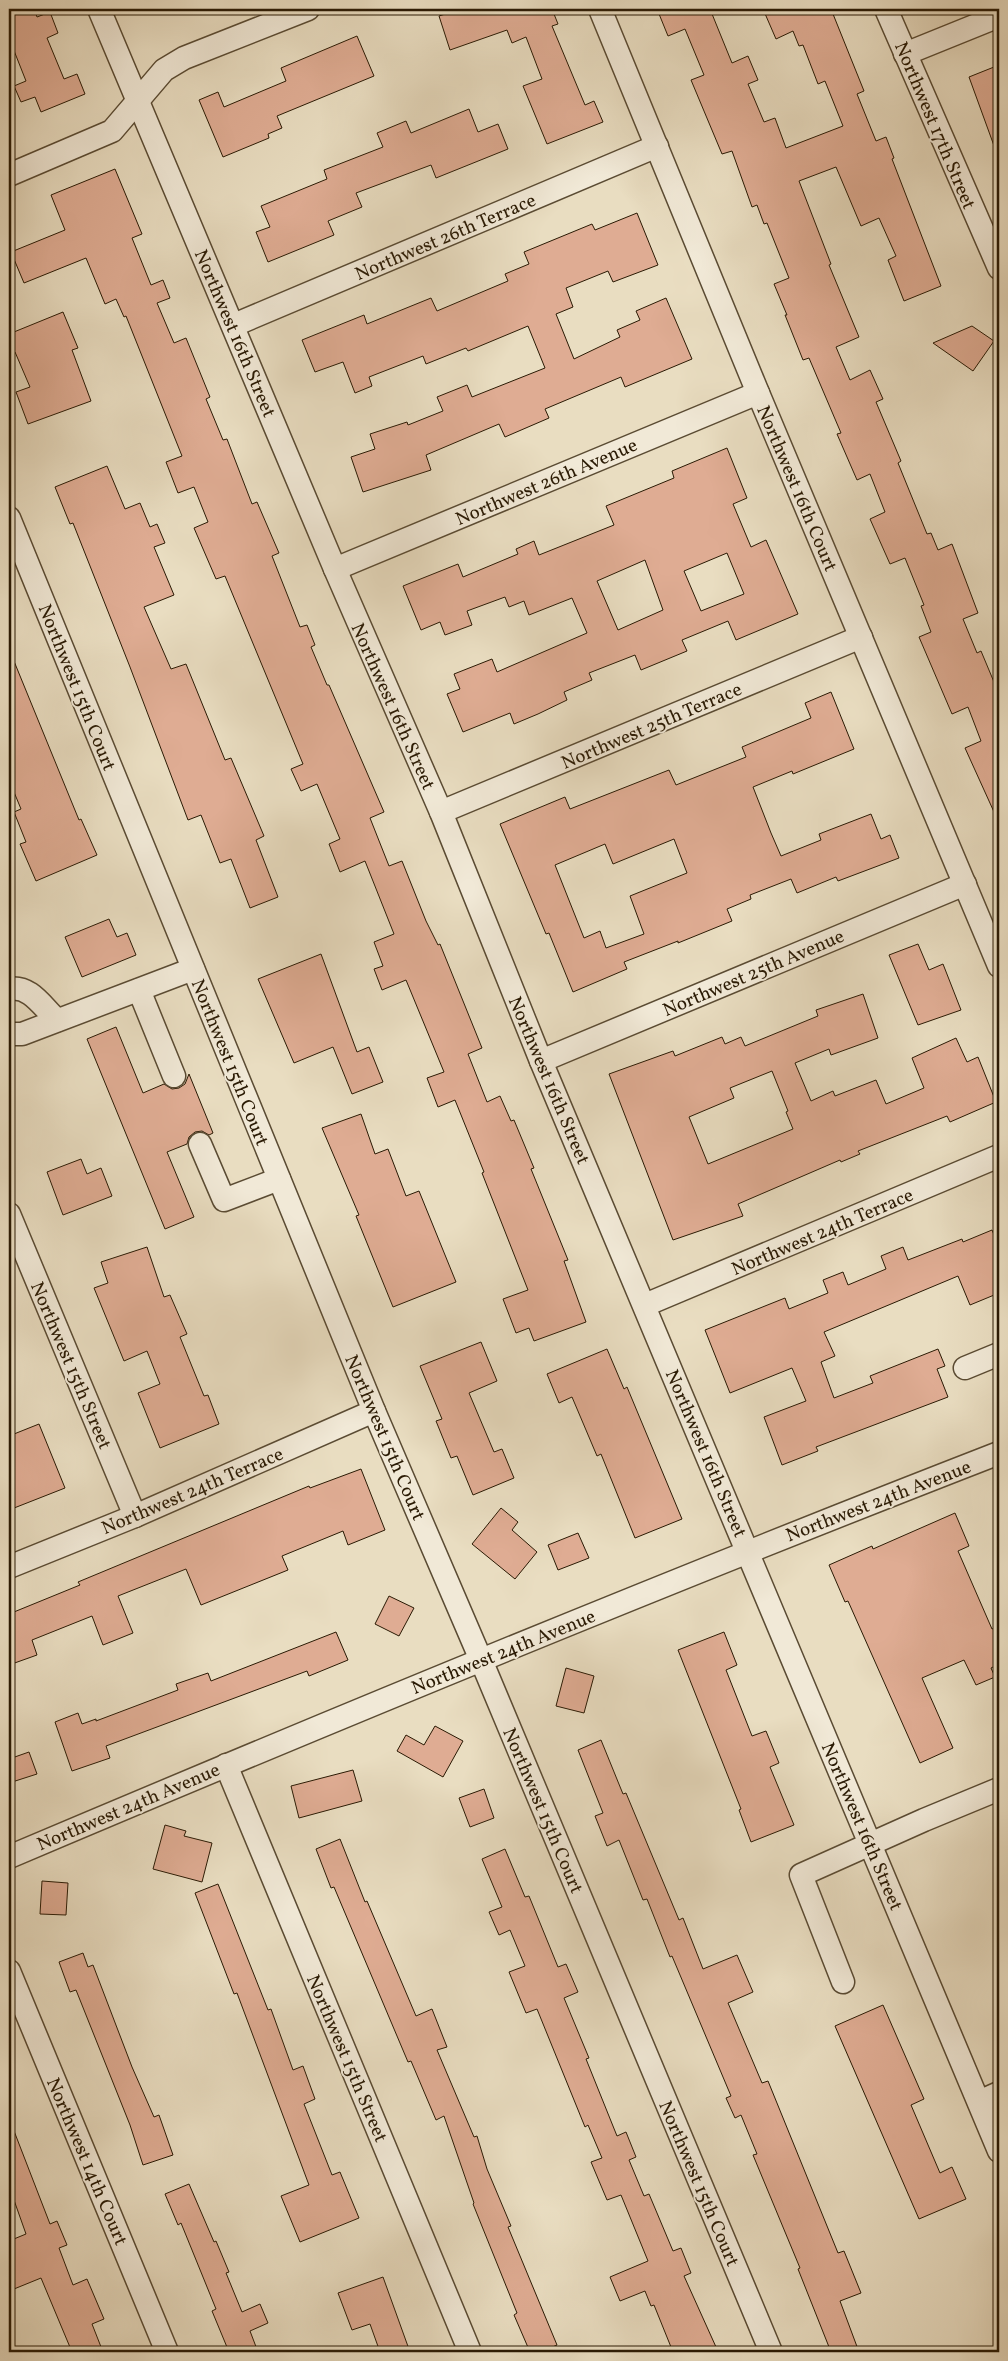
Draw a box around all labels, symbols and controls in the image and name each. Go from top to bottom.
street label: Northwest 17th Street [887,38,981,214]
street label: Northwest 26th Terrace [351,188,540,288]
street label: Northwest 16th Street [187,246,281,422]
street label: Northwest 16th Court [749,402,843,576]
street label: Northwest 26th Avenue [452,433,642,533]
street label: Northwest 15th Court [31,600,122,775]
street label: Northwest 16th Street [344,619,441,795]
street label: Northwest 25th Terrace [558,677,746,777]
street label: Northwest 25th Avenue [659,924,849,1024]
street label: Northwest 15th Court [184,975,275,1150]
street label: Northwest 16th Street [501,993,595,1169]
street label: Northwest 24th Terrace [728,1183,918,1283]
street label: Northwest 15th Street [23,1278,117,1454]
street label: Northwest 15th Court [337,1351,431,1525]
street label: Northwest 16th Street [658,1366,752,1542]
street label: Northwest 24th Terrace [98,1442,288,1542]
street label: Northwest 24th Avenue [782,1455,975,1549]
street label: Northwest 24th Avenue [408,1604,600,1702]
street label: Northwest 15th Court [495,1724,589,1898]
street label: Northwest 16th Street [814,1739,908,1915]
street label: Northwest 24th Avenue [33,1757,224,1858]
street label: Northwest 15th Street [299,1971,393,2147]
street label: Northwest 14th Court [39,2074,133,2250]
street label: Northwest 15th Court [651,2097,745,2271]

